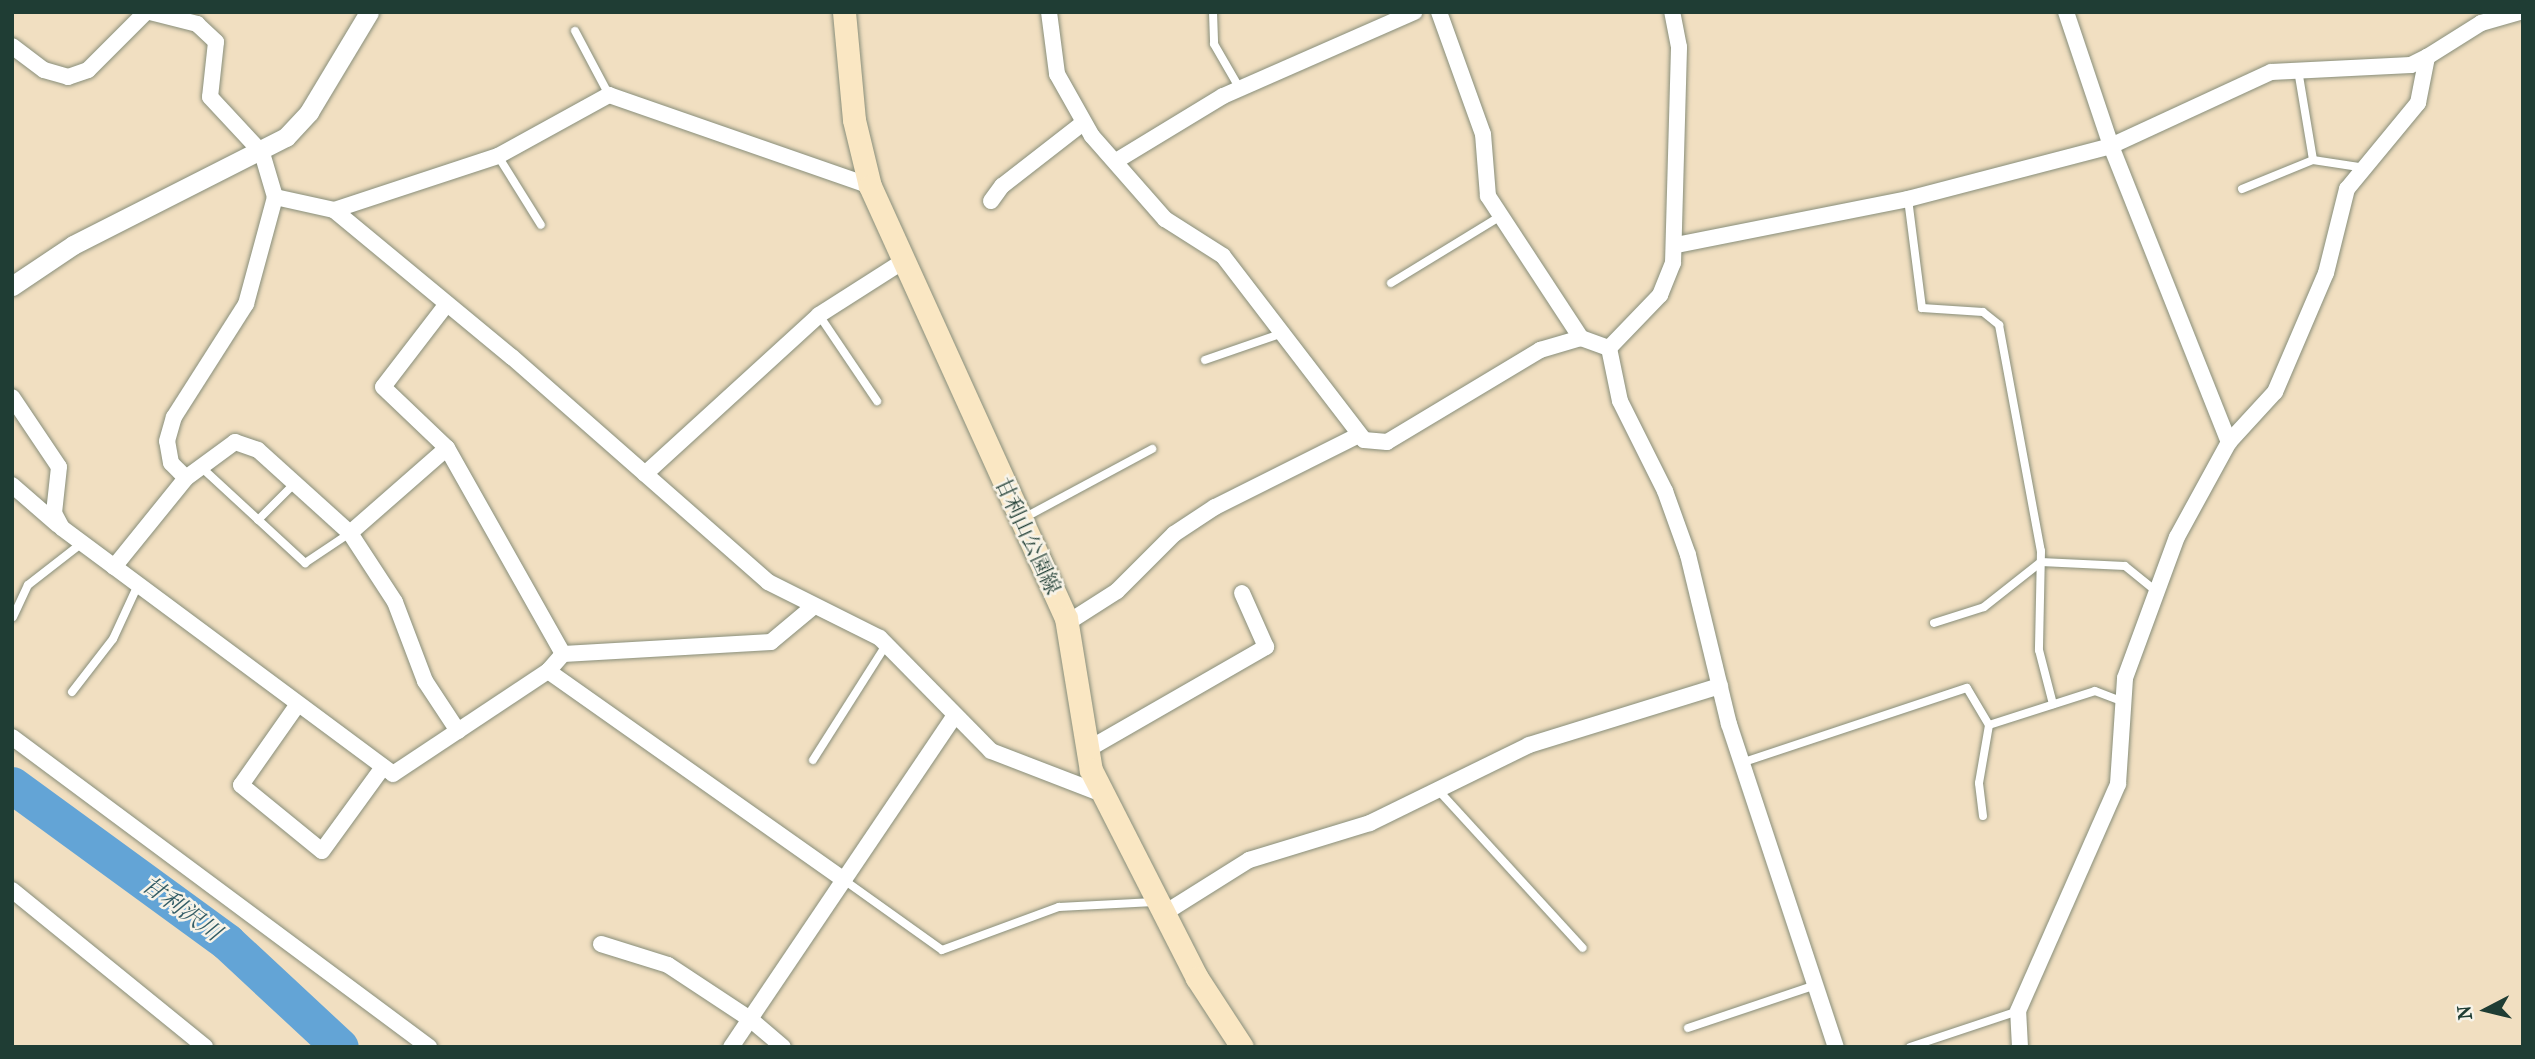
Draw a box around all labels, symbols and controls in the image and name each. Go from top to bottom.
street label: 甘利山公園線 [990,474,1066,598]
water label: 甘利沢川 [136,871,226,947]
north arrow [2451,975,2521,1045]
text: N [2453,1004,2477,1021]

